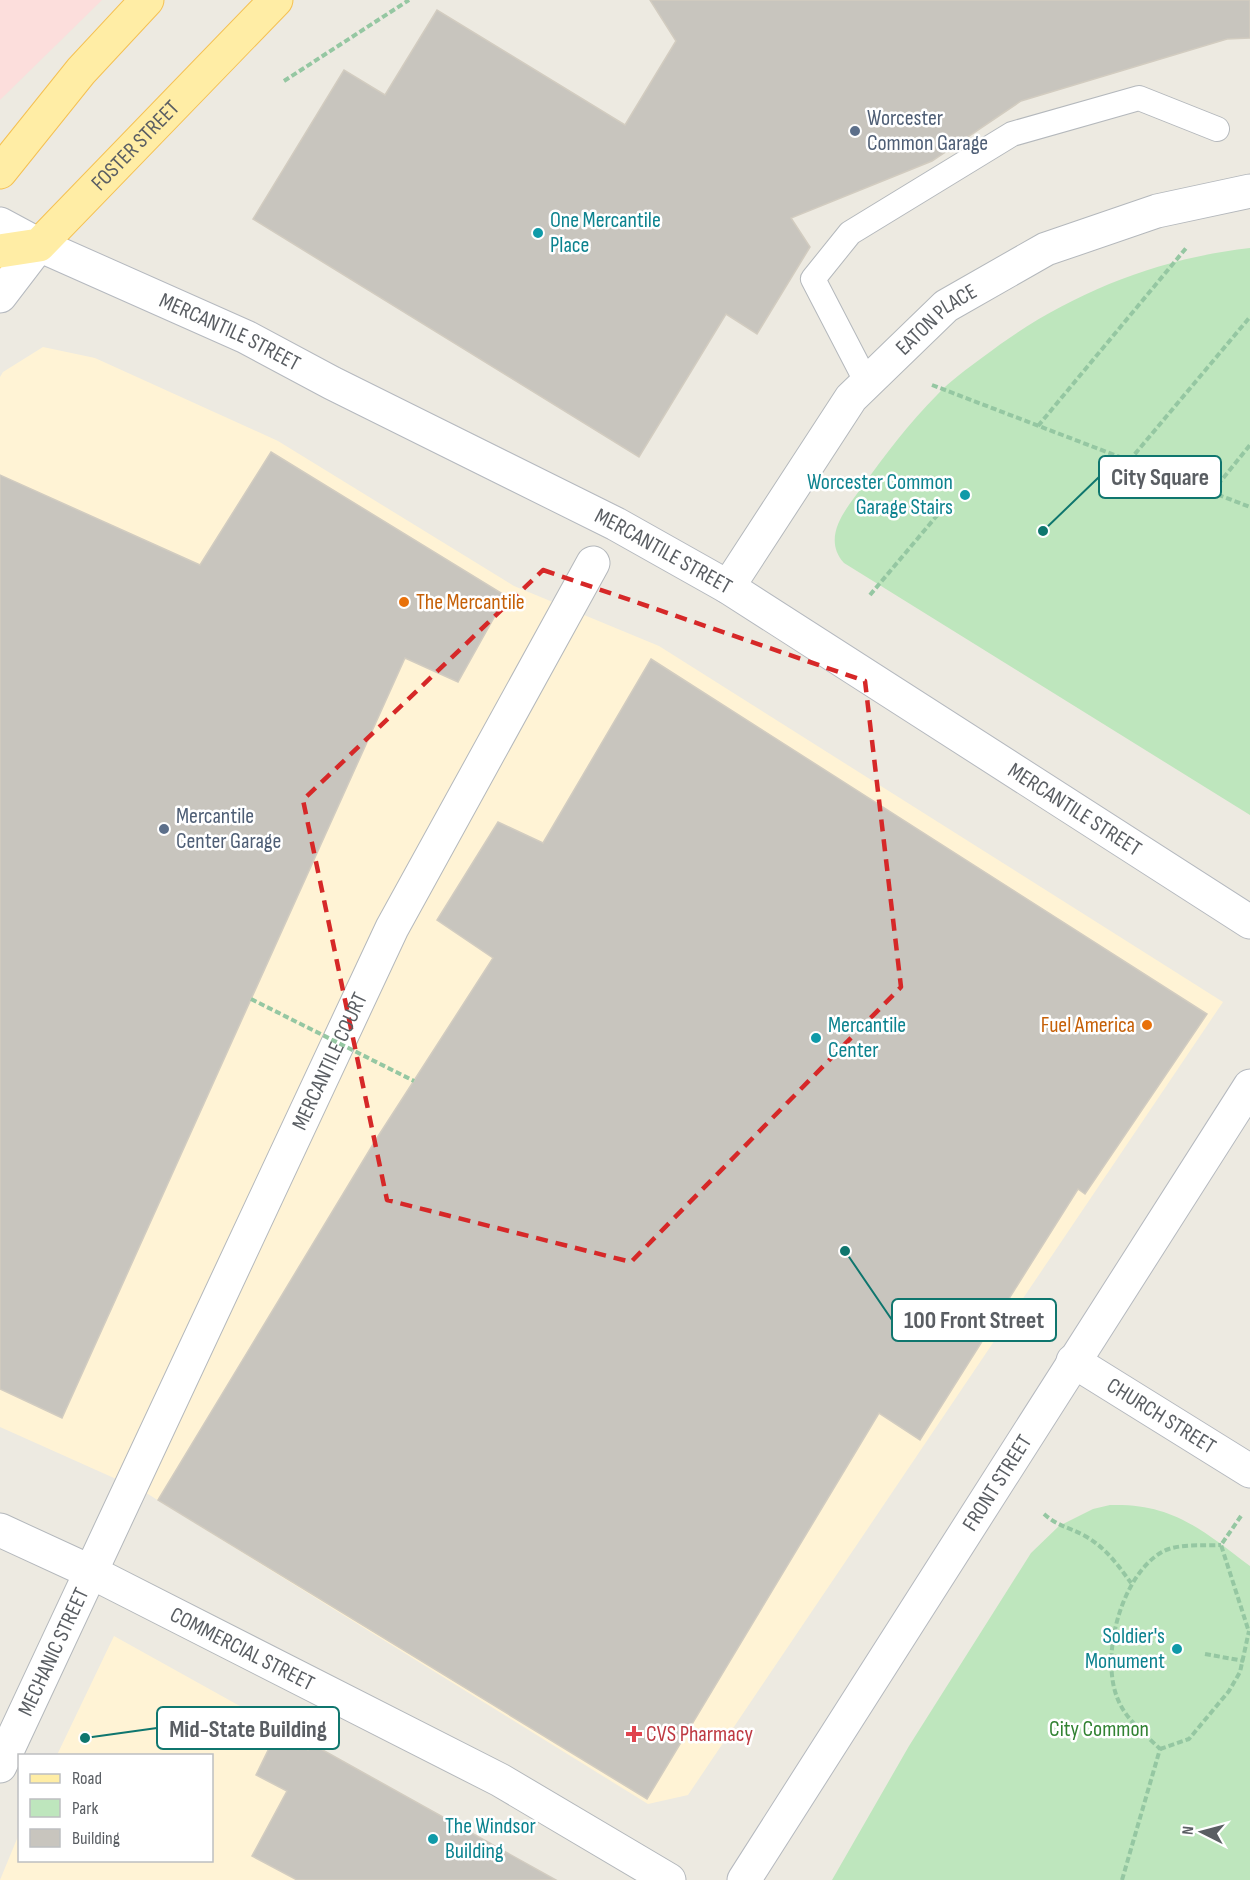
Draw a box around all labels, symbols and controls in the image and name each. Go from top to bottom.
street label: FOSTER STREET [85,94,185,196]
place label: Worcester Common Garage [867,105,988,157]
marker: Worcester Common Garage [848,124,862,138]
place label: One Mercantile Place [550,207,661,259]
marker: One Mercantile Place [531,226,545,240]
street label: EATON PLACE [890,278,982,361]
street label: MERCANTILE STREET [155,287,305,377]
callout: City Square [1099,456,1221,498]
text: City Square [1111,463,1209,492]
place label: Worcester Common Garage Stairs [807,469,953,521]
marker: Worcester Common Garage Stairs [958,488,972,502]
street label: MERCANTILE STREET [590,502,737,600]
place label: The Mercantile [416,589,525,616]
marker: The Mercantile [397,595,411,609]
street label: MERCANTILE STREET [1003,757,1147,862]
place label: Mercantile Center Garage [176,803,281,855]
marker: Mercantile Center Garage [157,822,171,836]
street label: MERCANTILE COURT [286,988,373,1134]
place label: Mercantile Center [828,1012,906,1064]
place label: Fuel America [1041,1012,1135,1039]
marker: Fuel America [1140,1018,1154,1032]
marker: Mercantile Center [809,1031,823,1045]
callout: 100 Front Street [892,1299,1056,1341]
text: 100 Front Street [904,1306,1044,1335]
street label: CHURCH STREET [1102,1372,1221,1460]
street label: FRONT STREET [957,1430,1038,1536]
street label: MECHANIC STREET [12,1583,95,1720]
street label: COMMERCIAL STREET [166,1601,319,1697]
place label: Soldier's Monument [1085,1623,1165,1675]
marker: Soldier's Monument [1170,1642,1184,1656]
callout: Mid-State Building [157,1707,339,1749]
text: Mid-State Building [169,1715,327,1744]
park label: City Common [1049,1716,1149,1743]
place label: CVS Pharmacy [646,1721,753,1748]
marker: CVS Pharmacy [627,1727,641,1741]
legend [18,1754,213,1862]
text: Road [72,1768,102,1789]
text: Park [72,1798,98,1819]
north arrow [1172,1802,1232,1862]
place label: The Windsor Building [445,1813,536,1865]
text: N [1179,1825,1198,1836]
text: Building [72,1828,120,1849]
marker: The Windsor Building [426,1832,440,1846]

